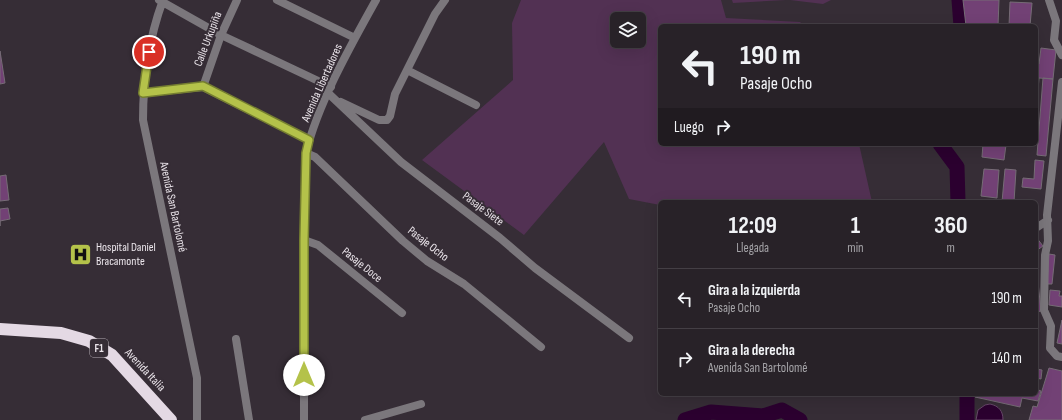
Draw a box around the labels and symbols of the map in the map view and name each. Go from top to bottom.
street label: Calle Urkupiña [191,9,225,68]
pin [132,35,166,69]
street label: Avenida Libertadores [298,42,346,125]
street label: Avenida San Bartolomé [156,159,190,254]
street label: Pasaje Siete [459,189,507,229]
street label: Pasaje Ocho [404,223,452,265]
place label: Hospital Daniel Bracamonte [96,240,156,269]
hospital icon: Hospital Daniel Bracamonte [67,241,93,267]
street label: Pasaje Doce [339,244,385,286]
road number: F1 [90,339,108,357]
street label: Avenida Italia [121,345,169,395]
position arrow [283,354,325,396]

